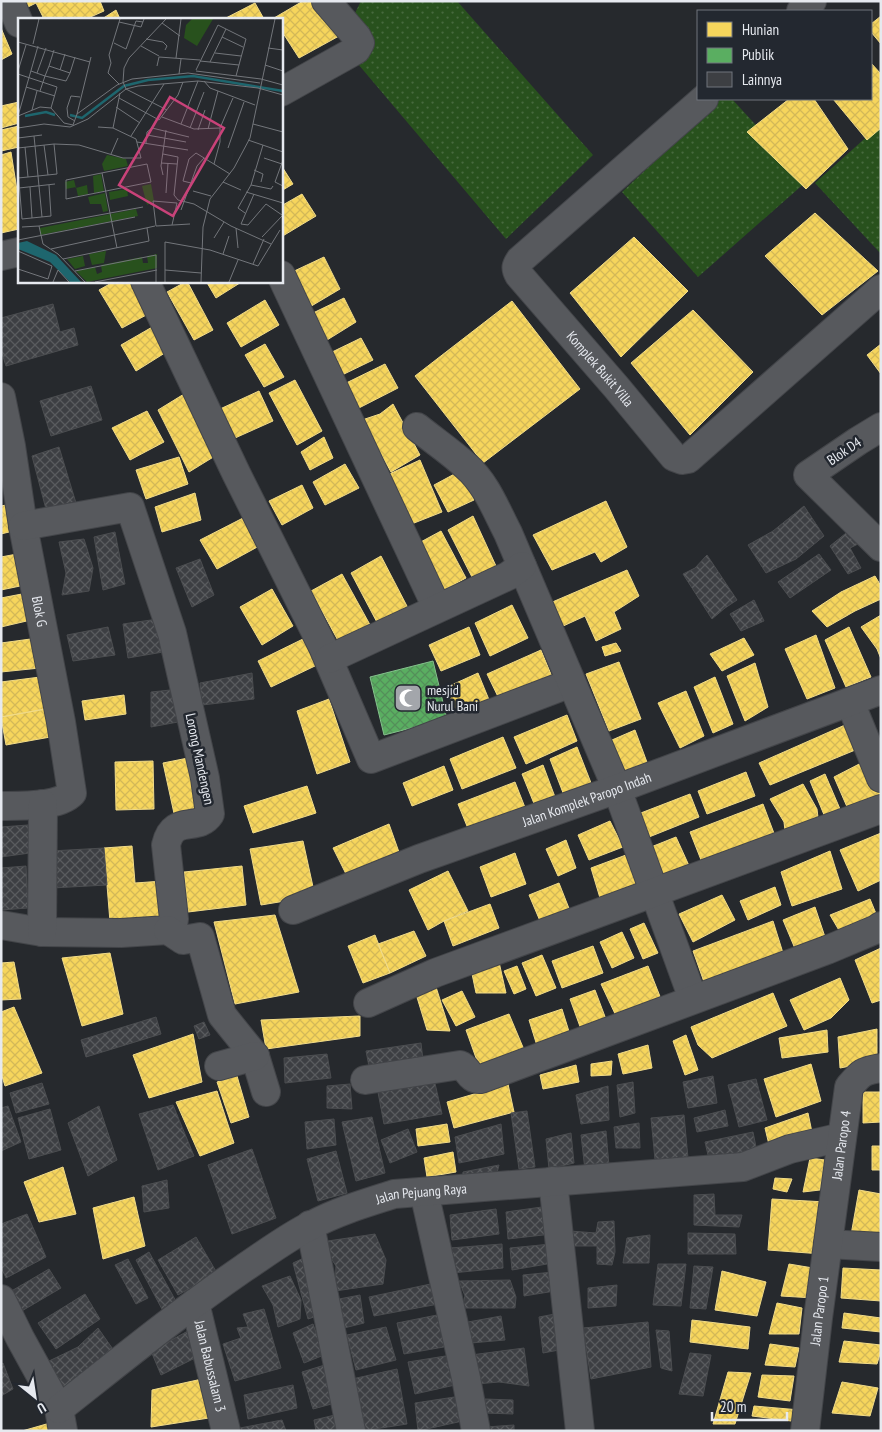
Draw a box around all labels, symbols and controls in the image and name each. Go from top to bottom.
legend [697,10,872,100]
inset map [18,18,282,282]
text: Hunian [742,20,779,39]
text: Publik [742,45,774,64]
text: Lainnya [742,70,782,89]
street label: Komplek Bukit Villa [563,327,638,410]
street label: Blok D4 [823,433,865,469]
street label: Blok G [28,595,51,628]
place label: mesjid Nurul Bani [427,681,478,715]
mosque icon: mesjid Nurul Bani [393,683,423,713]
street label: Lorong Mandengen [182,712,218,806]
street label: Jalan Komplek Paropo Indah [519,768,654,831]
street label: Jalan Paropo 4 [827,1109,855,1182]
street label: Jalan Pejuang Raya [372,1179,467,1209]
street label: Jalan Paropo 1 [806,1275,833,1348]
street label: Jalan Babussalam 3 [190,1318,230,1414]
north arrow [10,1372,60,1422]
scale bar [712,1390,787,1422]
text: 20 m [720,1397,746,1416]
text: U [34,1399,49,1418]

